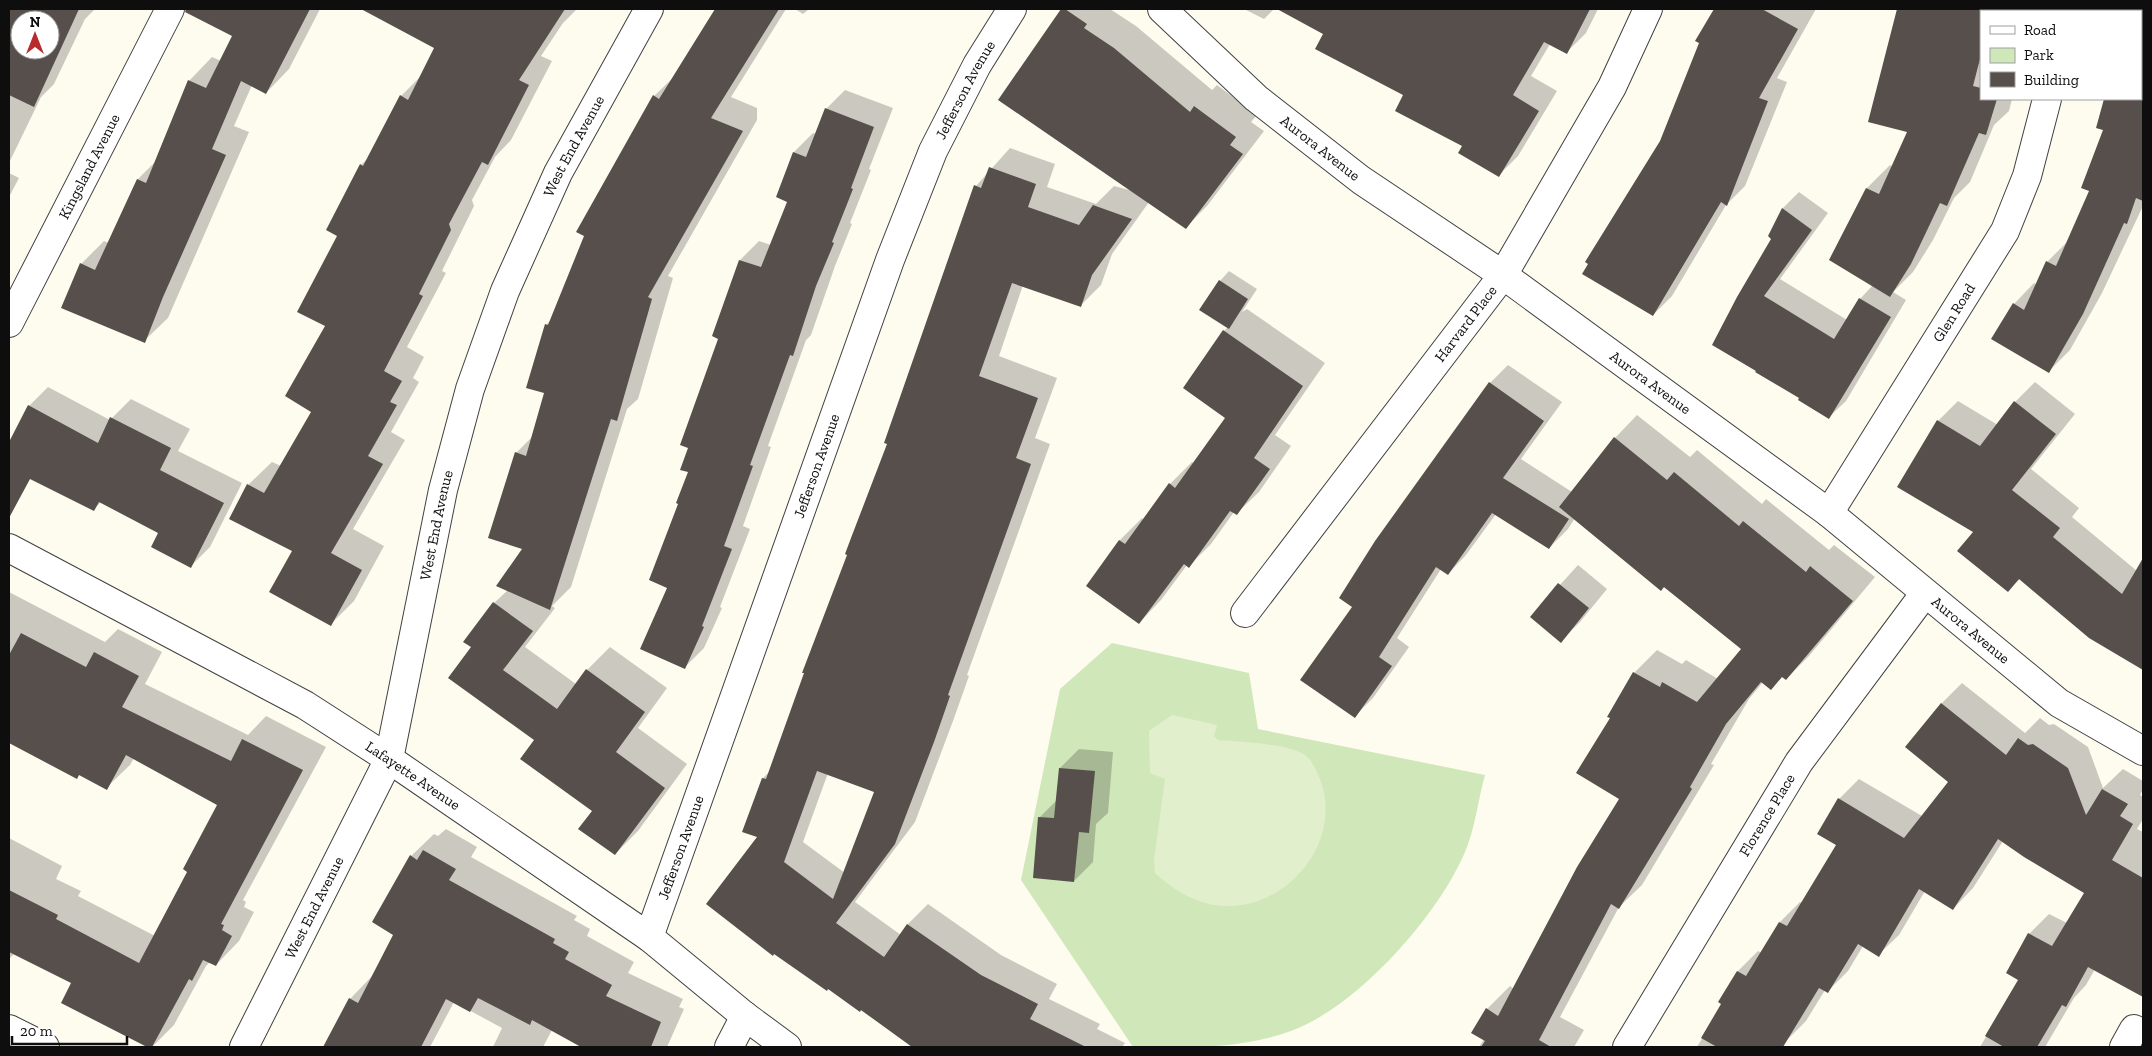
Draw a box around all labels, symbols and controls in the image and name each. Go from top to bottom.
north arrow [10,10,60,60]
legend [1980,10,2142,100]
text: N [30,14,41,31]
text: Road [2024,21,2057,39]
street label: Jefferson Avenue [932,37,999,142]
text: Park [2024,46,2054,64]
text: Building [2024,71,2079,89]
street label: West End Avenue [540,92,608,199]
street label: Kingsland Avenue [55,111,124,222]
street label: Aurora Avenue [1277,112,1364,185]
street label: Glen Road [1929,280,1979,345]
street label: Harvard Place [1431,282,1501,365]
street label: Aurora Avenue [1606,347,1694,418]
street label: Jefferson Avenue [790,411,844,521]
street label: West End Avenue [416,468,457,582]
street label: Aurora Avenue [1928,593,2013,668]
street label: Lafayette Avenue [362,737,464,814]
street label: Florence Place [1735,770,1799,860]
street label: Jefferson Avenue [654,793,708,902]
street label: West End Avenue [281,854,347,962]
scale bar [12,1014,128,1046]
text: 20 m [20,1022,53,1040]

